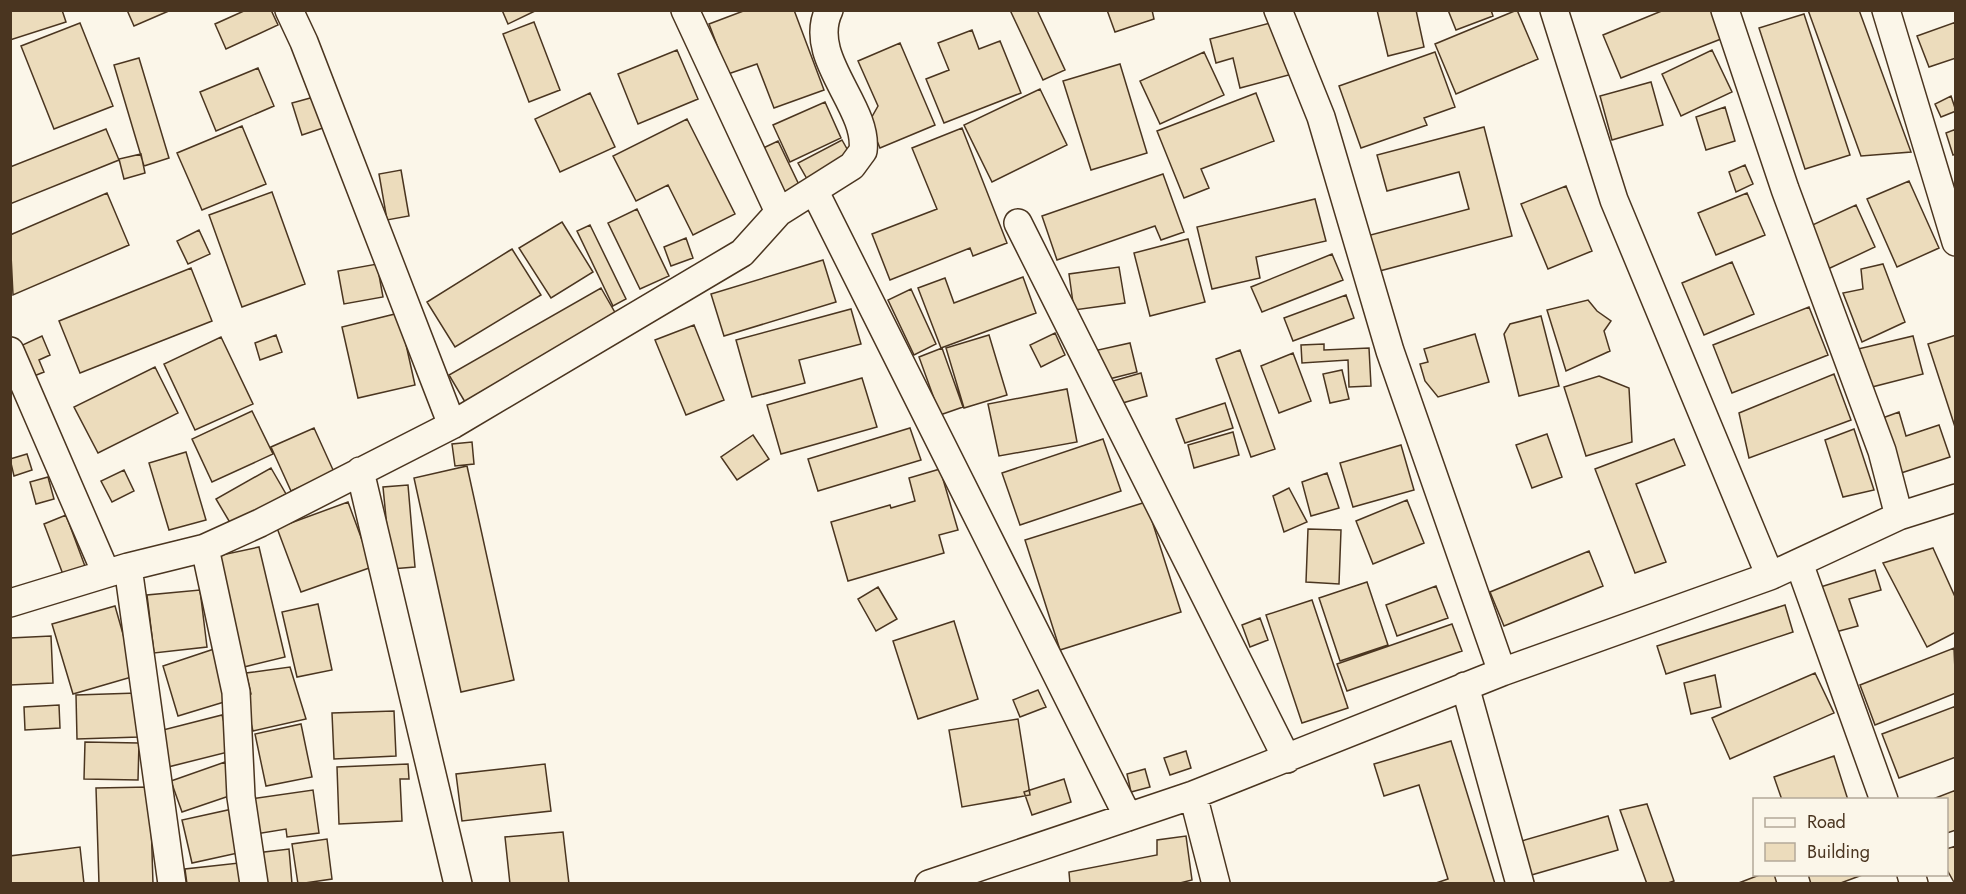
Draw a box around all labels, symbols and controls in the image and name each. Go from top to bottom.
legend [1753,798,1948,876]
text: Road [1807,809,1846,835]
text: Building [1807,839,1870,865]

